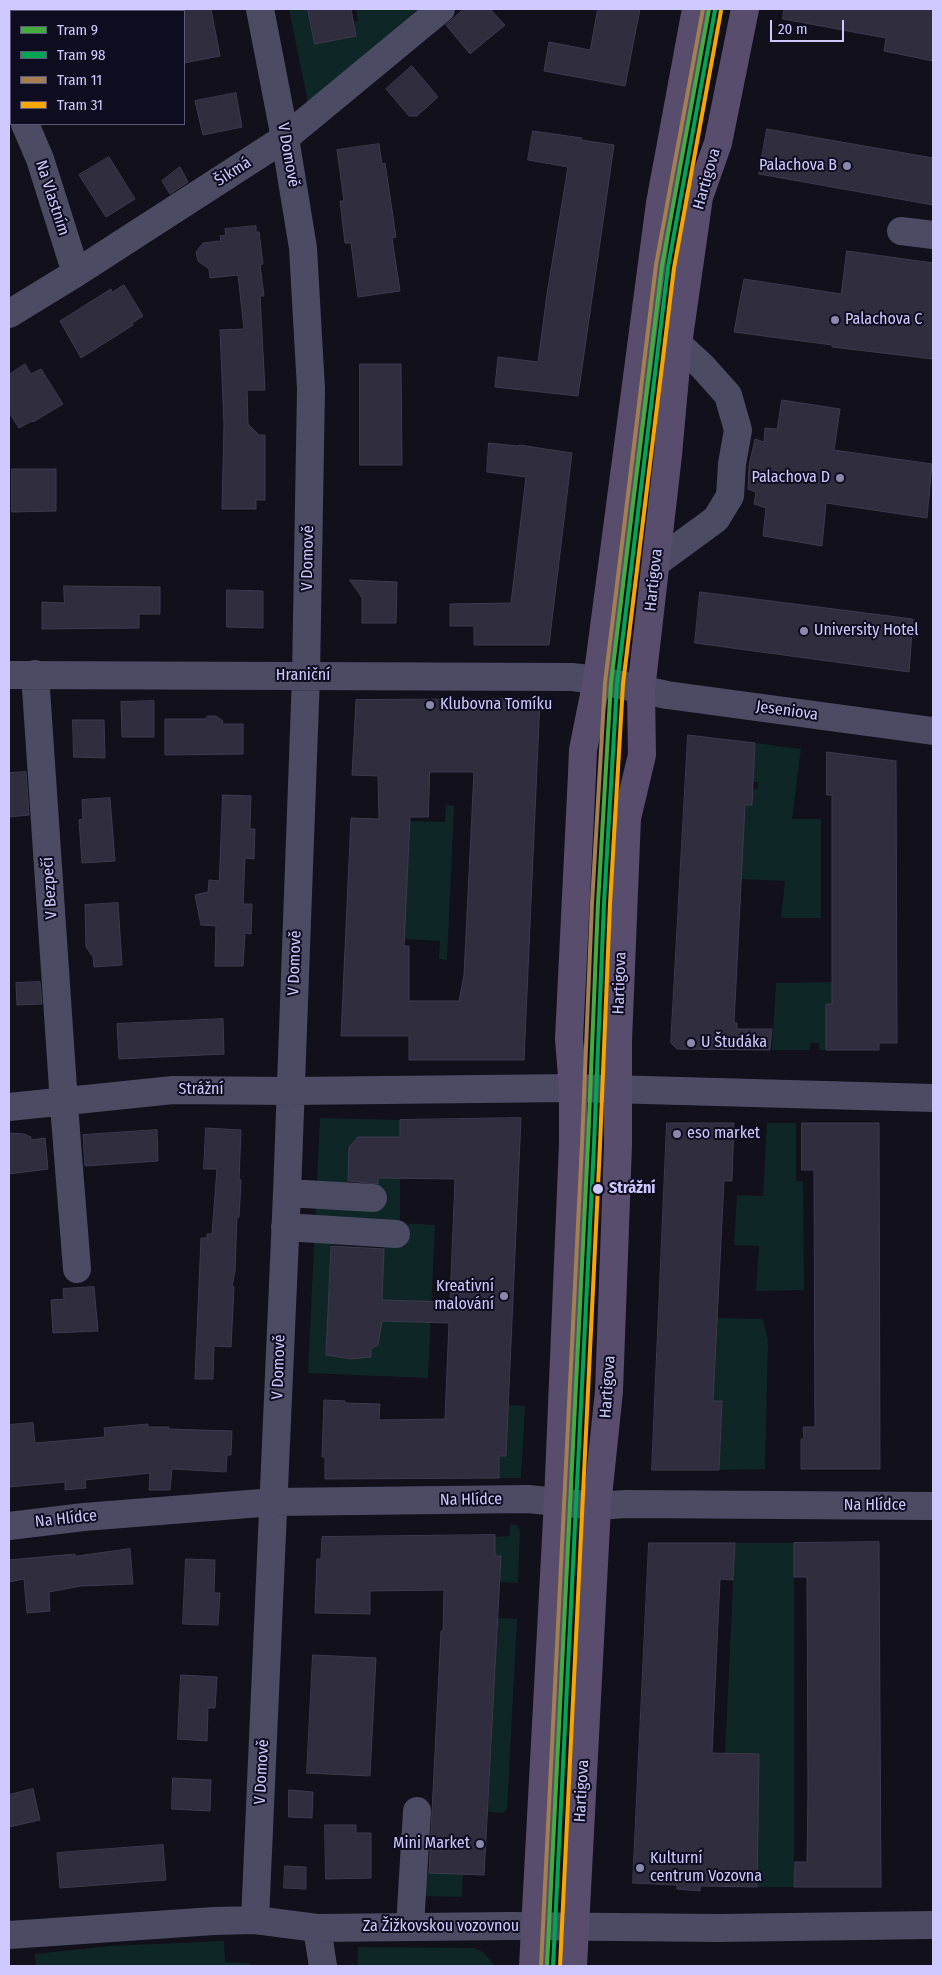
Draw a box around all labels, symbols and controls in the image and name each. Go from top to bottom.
legend [10,10,185,125]
scale bar [772,10,846,42]
text: 20 m [778,20,808,38]
text: Tram 9 [57,21,98,39]
text: Tram 98 [57,46,105,64]
text: Tram 11 [57,71,102,89]
text: Tram 31 [57,96,103,114]
street label: V Domově [273,121,303,189]
street label: Hartigova [689,146,725,212]
street label: Šikmá [211,153,255,191]
place label: Palachova B [759,156,837,176]
street label: Na Vlastním [31,158,73,238]
marker: Palachova B [841,160,853,172]
place label: Palachova C [845,310,922,330]
marker: Palachova C [829,314,841,326]
place label: Palachova D [751,468,830,488]
marker: Palachova D [834,472,846,484]
street label: V Domově [298,525,318,591]
street label: Hartigova [641,548,667,612]
place label: University Hotel [814,621,918,641]
marker: University Hotel [798,625,810,637]
street label: Hraniční [276,666,330,686]
place label: Klubovna Tomíku [440,695,552,715]
street label: Jeseniova [755,697,819,725]
marker: Klubovna Tomíku [424,699,436,711]
street label: V Bezpečí [38,856,62,920]
street label: V Domově [284,930,306,996]
street label: Hartigova [609,951,631,1015]
place label: U Študáka [701,1033,767,1053]
marker: U Študáka [685,1037,697,1049]
street label: Strážní [179,1080,223,1100]
place label: eso market [687,1124,760,1144]
marker: eso market [671,1128,683,1140]
place label: Strážní [609,1179,655,1199]
marker: Strážní [591,1182,605,1196]
place label: Kreativní malování [434,1277,494,1315]
marker: Kreativní malování [498,1290,510,1302]
street label: V Domově [268,1334,290,1400]
street label: Hartigova [596,1355,620,1419]
street label: Na Hlídce [440,1490,502,1510]
street label: Na Hlídce [844,1496,906,1516]
street label: Na Hlídce [34,1506,98,1532]
street label: V Domově [251,1739,273,1805]
street label: Hartigova [571,1759,593,1823]
place label: Mini Market [393,1834,470,1854]
marker: Mini Market [474,1838,486,1850]
place label: Kulturní centrum Vozovna [650,1849,762,1887]
marker: Kulturní centrum Vozovna [634,1862,646,1874]
street label: Za Žižkovskou vozovnou [363,1917,519,1937]

